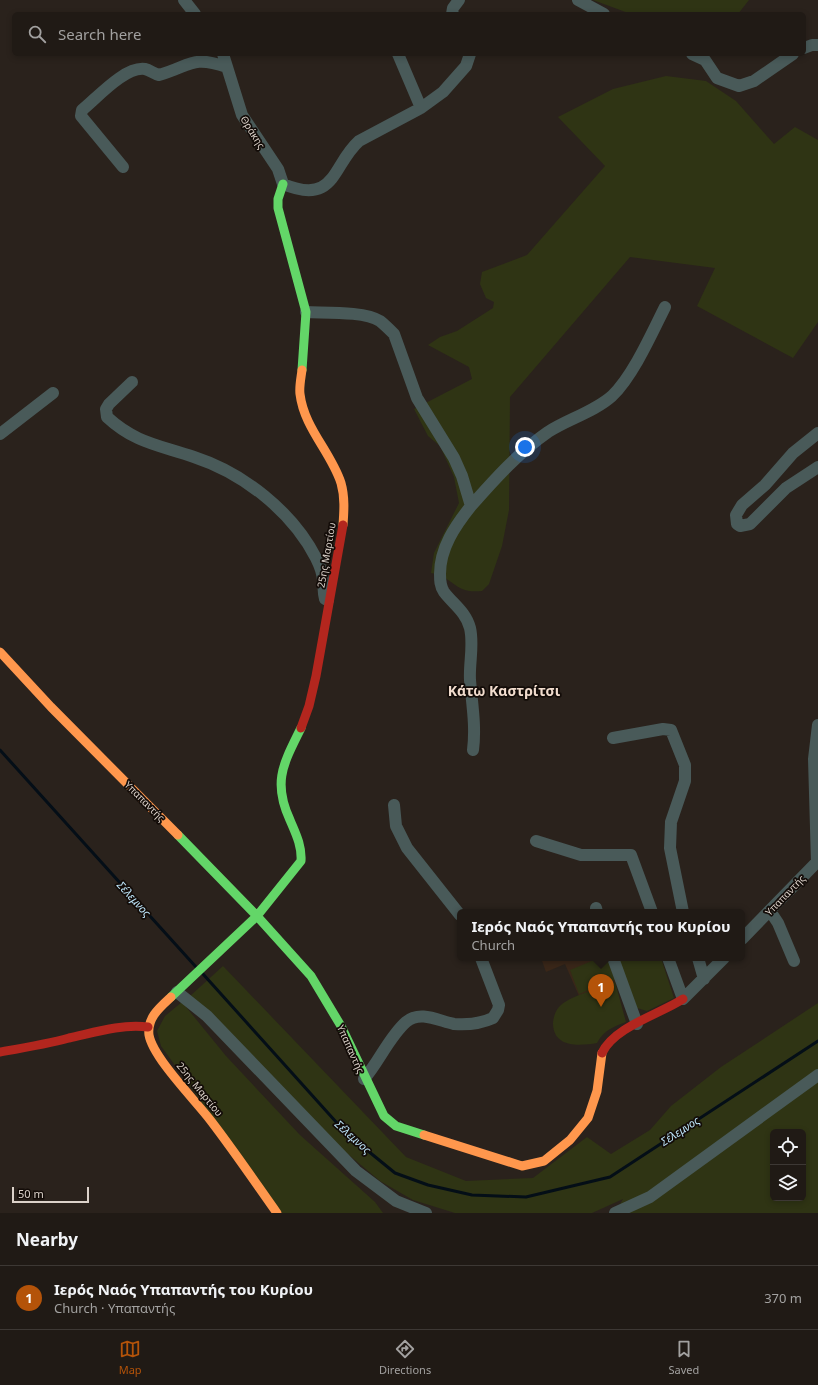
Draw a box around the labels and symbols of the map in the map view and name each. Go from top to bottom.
street label: Θράκης [237,113,269,151]
your location [515,437,535,457]
street label: 25ης Μαρτίου [313,521,339,589]
district label: Κάτω Καστρίτσι [448,681,561,700]
street label: Υπαπαντής [122,778,168,824]
street label: Υπαπαντής [762,871,808,919]
water label: Σέλεμνος [113,877,155,921]
pin: 1 [588,974,614,1007]
street label: Υπαπαντής [334,1022,368,1076]
street label: 25ης Μαρτίου [174,1059,226,1119]
water label: Σέλεμνος [656,1112,703,1149]
water label: Σέλεμνος [331,1116,375,1157]
scale bar [12,1185,89,1204]

